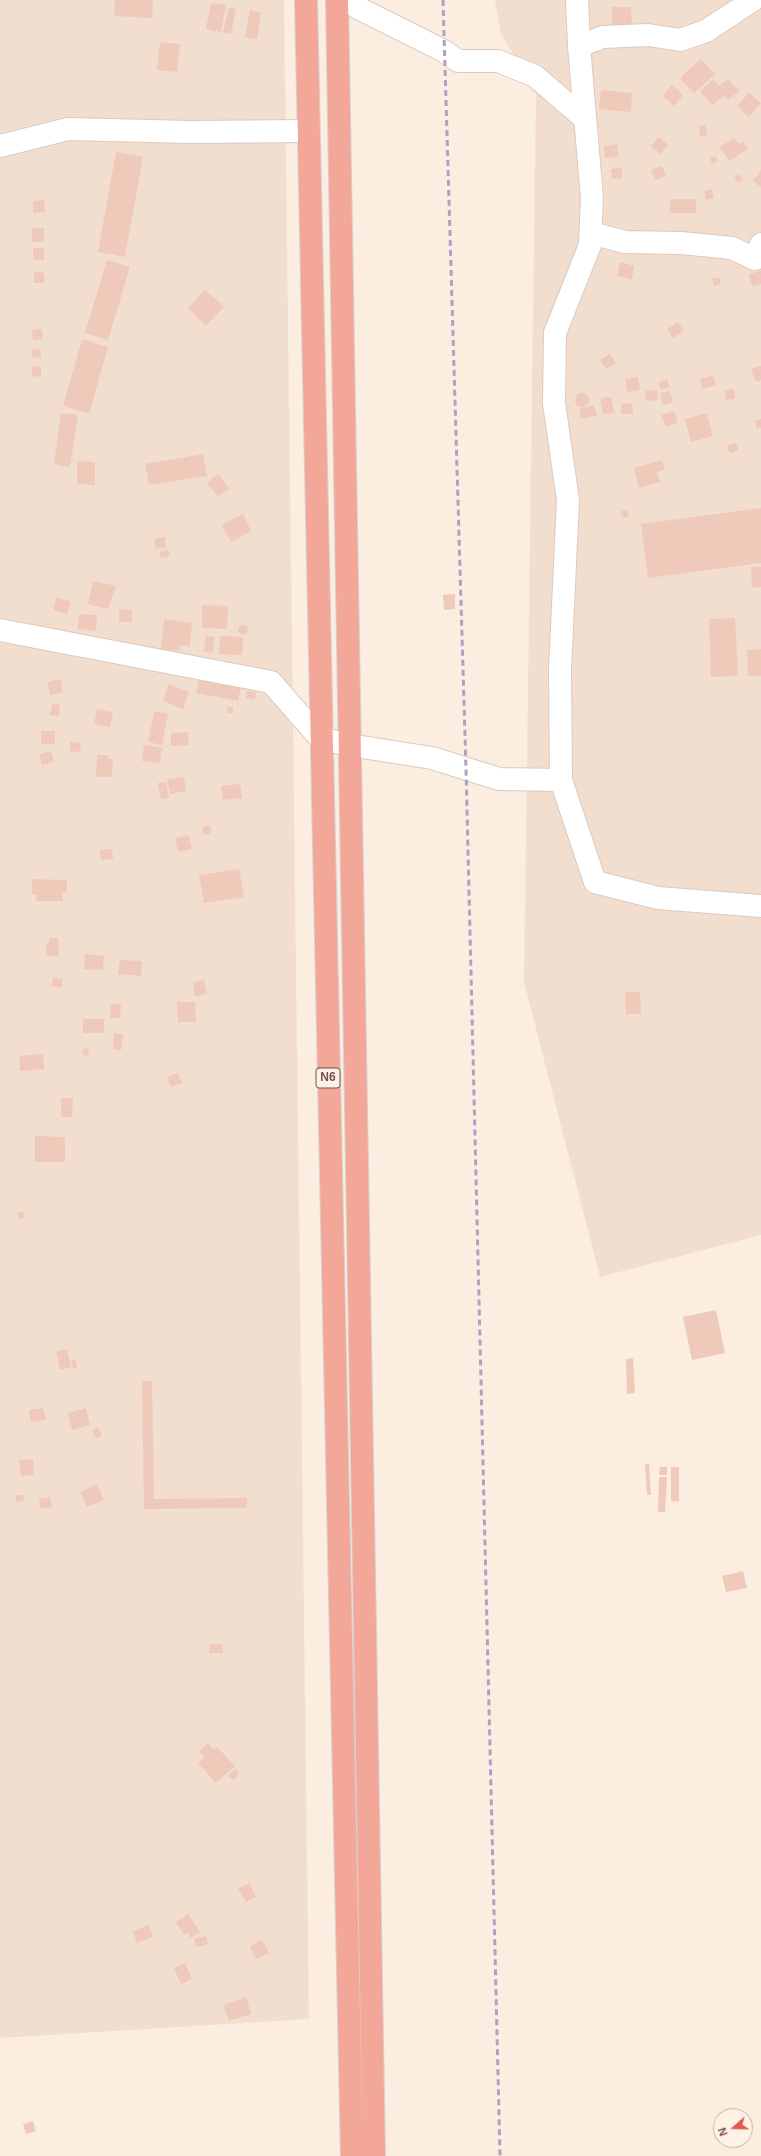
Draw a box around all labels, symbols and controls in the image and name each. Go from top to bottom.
road number: N6 [316,1068,340,1088]
north arrow [713,2108,753,2148]
text: N [716,2126,730,2138]

